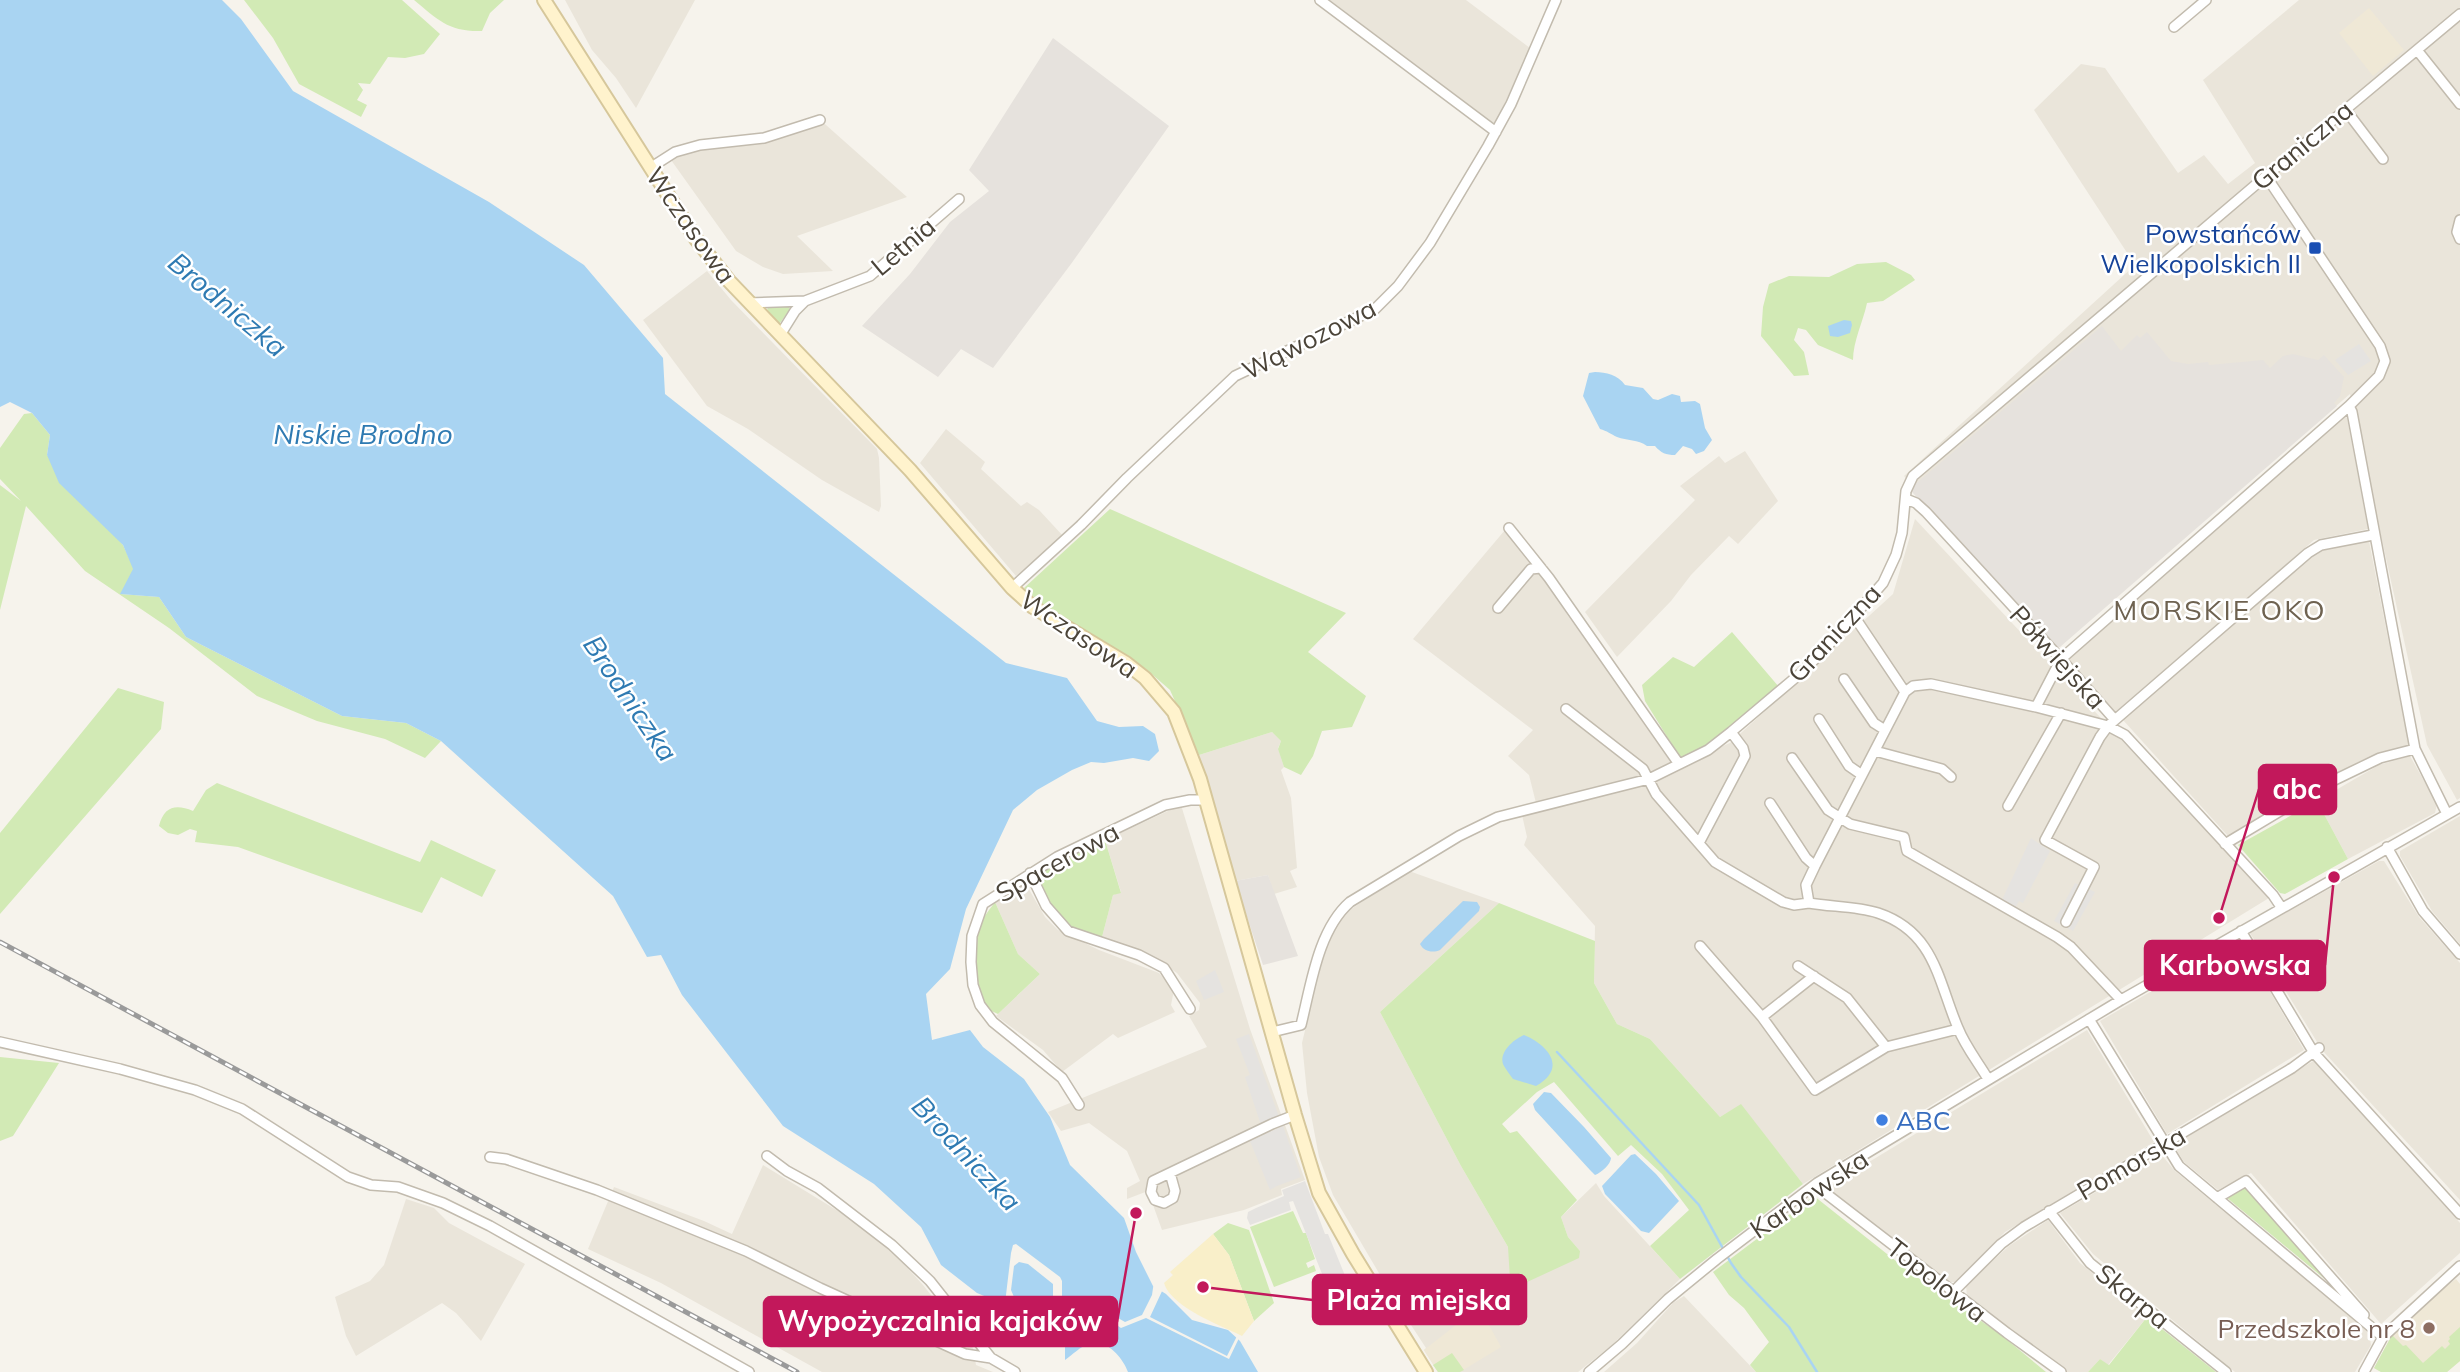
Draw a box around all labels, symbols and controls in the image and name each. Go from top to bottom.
street label: Graniczna [2244,93,2360,197]
street label: Wczasowa [639,160,743,290]
street label: Letnia [864,209,942,283]
place label: Powstańców Wielkopolskich II [2100,217,2301,280]
marker: Powstańców Wielkopolskich II [2307,240,2323,256]
water label: Brodniczka [161,244,295,364]
street label: Wąwozowa [1237,291,1381,387]
water label: Niskie Brodno [273,416,453,451]
street label: Graniczna [1780,577,1888,689]
street label: Wczasowa [1014,583,1144,685]
district label: MORSKIE OKO [2113,592,2327,627]
street label: Półwiejska [2003,598,2113,716]
water label: Brodniczka [576,628,686,768]
callout: abc [2259,765,2336,814]
text: abc [2273,771,2321,806]
street label: Spacerowa [990,815,1124,909]
callout: Karbowska [2145,941,2325,990]
text: Karbowska [2159,947,2311,982]
water label: Brodniczka [905,1088,1029,1218]
place label: ABC [1896,1104,1951,1137]
marker: ABC [1874,1112,1890,1128]
street label: Pomorska [2071,1119,2191,1207]
street label: Karbowska [1743,1142,1875,1246]
street label: Topolowa [1880,1231,1994,1329]
street label: Skarpa [2089,1256,2177,1336]
callout: Plaża miejska [1313,1275,1526,1324]
text: Plaża miejska [1327,1282,1511,1317]
callout: Wypożyczalnia kajaków [764,1297,1117,1346]
text: Wypożyczalnia kajaków [777,1303,1103,1338]
place label: Przedszkole nr 8 [2218,1312,2415,1345]
marker: Przedszkole nr 8 [2421,1320,2437,1336]

